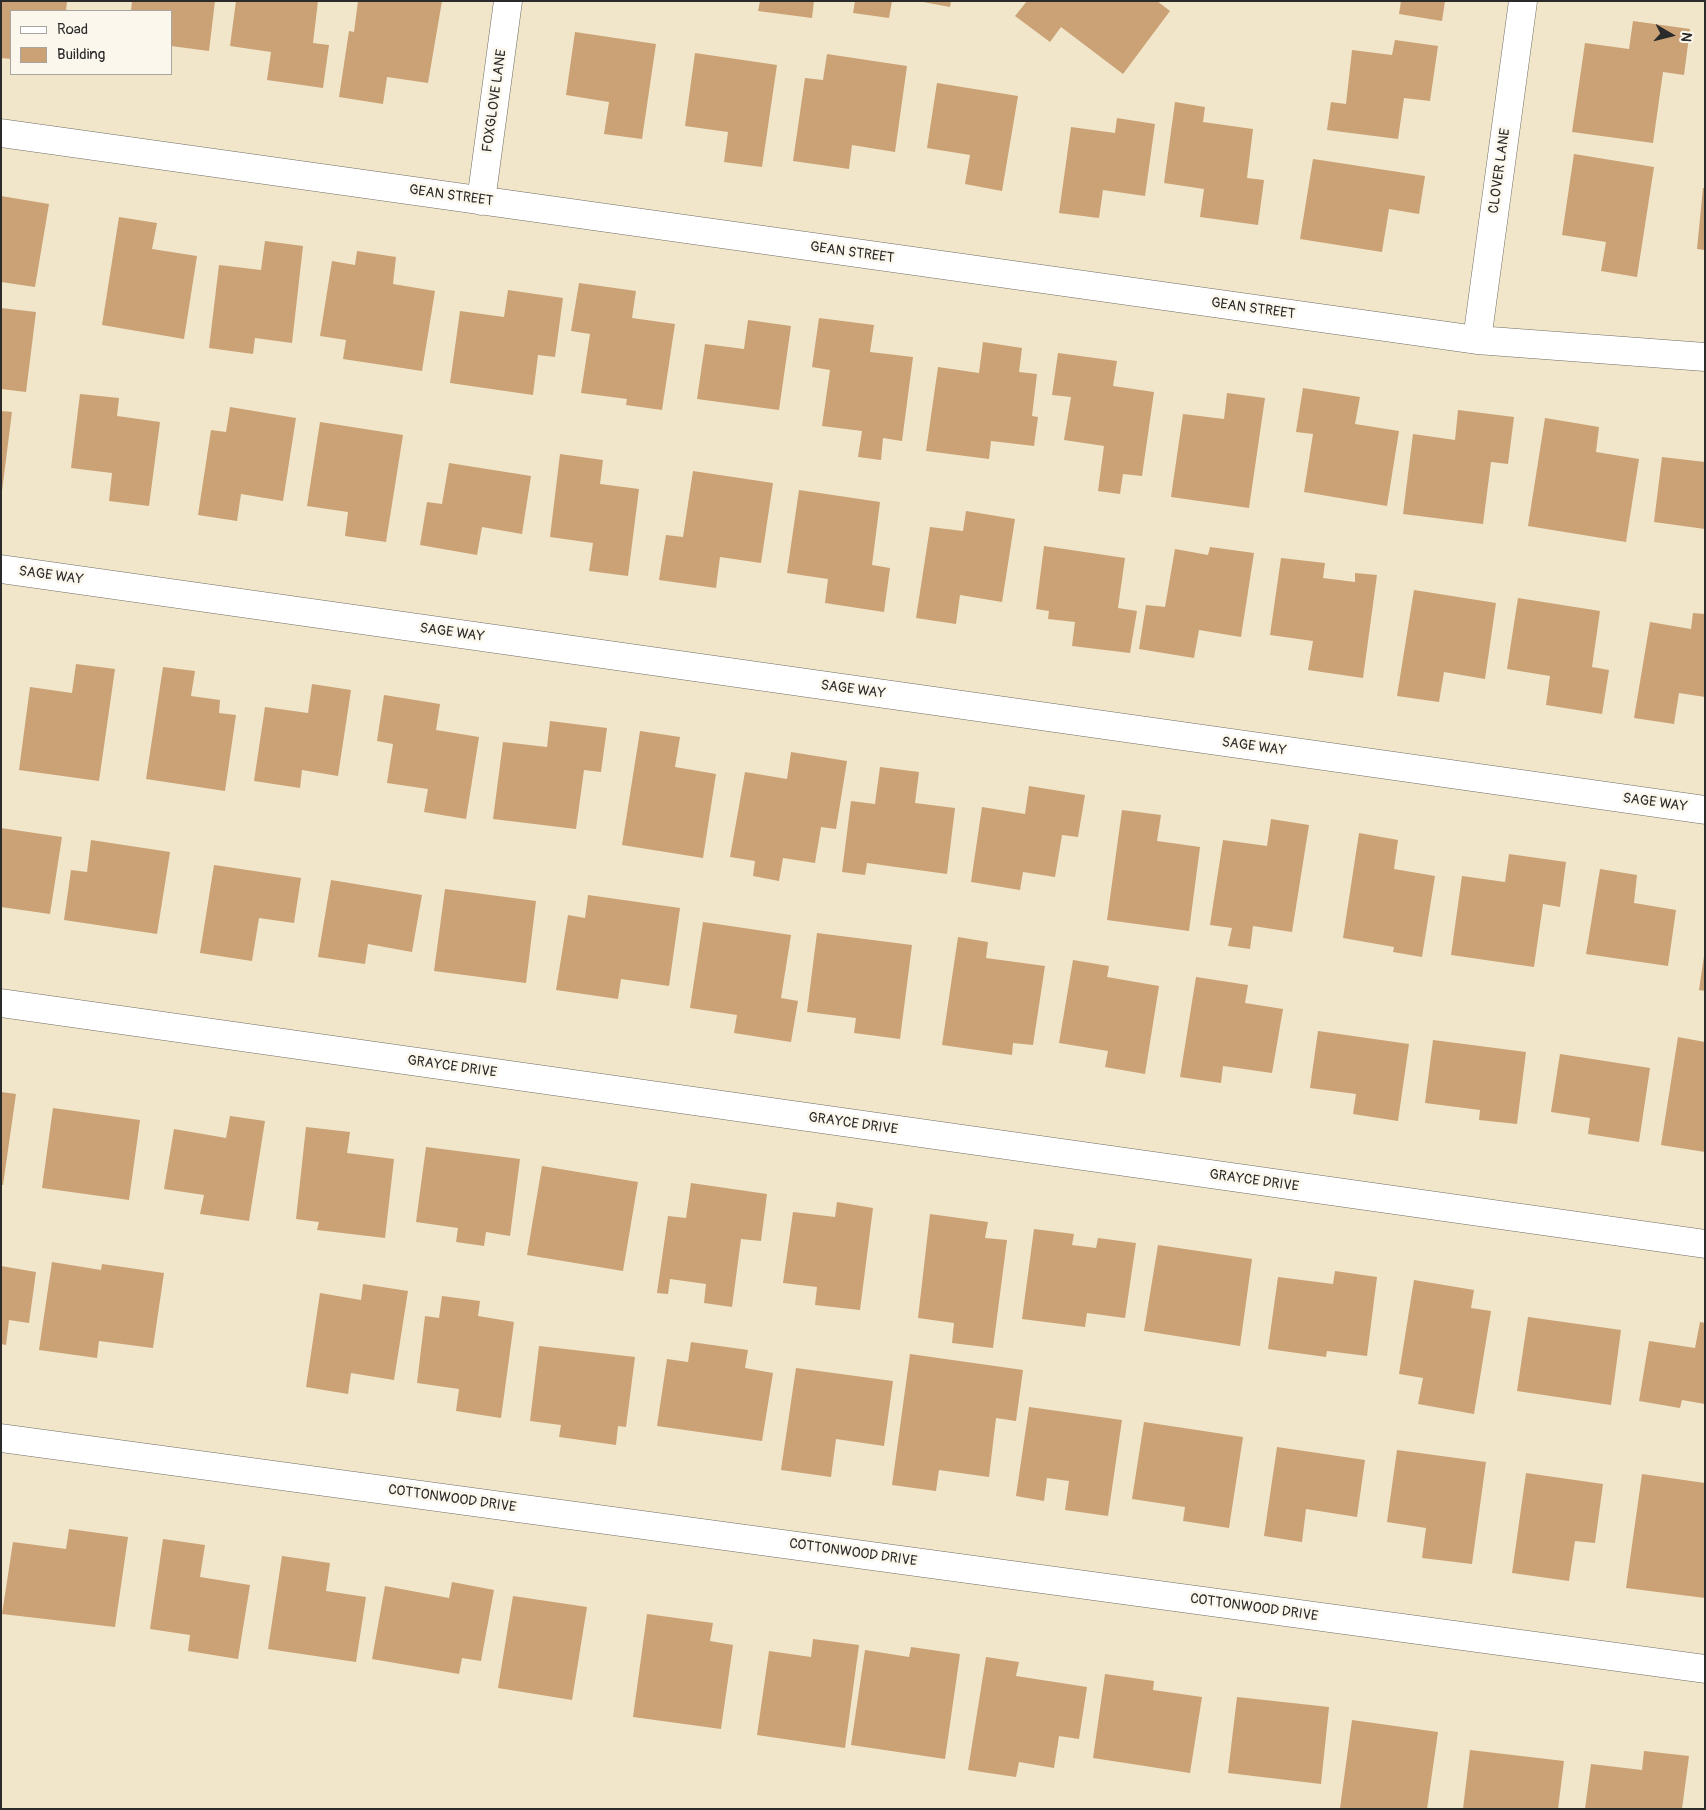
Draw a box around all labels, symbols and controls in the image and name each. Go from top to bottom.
legend [10,10,172,75]
north arrow [1646,10,1696,60]
text: Road [57,20,88,39]
text: N [1677,31,1695,43]
text: Building [57,45,105,64]
street label: FOXGLOVE LANE [479,48,511,154]
street label: CLOVER LANE [1486,127,1514,215]
street label: GEAN STREET [408,182,494,210]
street label: GEAN STREET [809,239,895,267]
street label: GEAN STREET [1210,295,1296,323]
street label: SAGE WAY [18,563,84,589]
street label: SAGE WAY [419,620,485,646]
street label: SAGE WAY [820,677,886,703]
street label: SAGE WAY [1221,734,1287,760]
street label: SAGE WAY [1622,790,1688,816]
street label: GRAYCE DRIVE [406,1052,498,1082]
street label: GRAYCE DRIVE [807,1109,899,1139]
street label: GRAYCE DRIVE [1208,1166,1300,1196]
street label: COTTONWOOD DRIVE [387,1482,517,1516]
street label: COTTONWOOD DRIVE [788,1536,918,1570]
street label: COTTONWOOD DRIVE [1189,1591,1319,1625]

